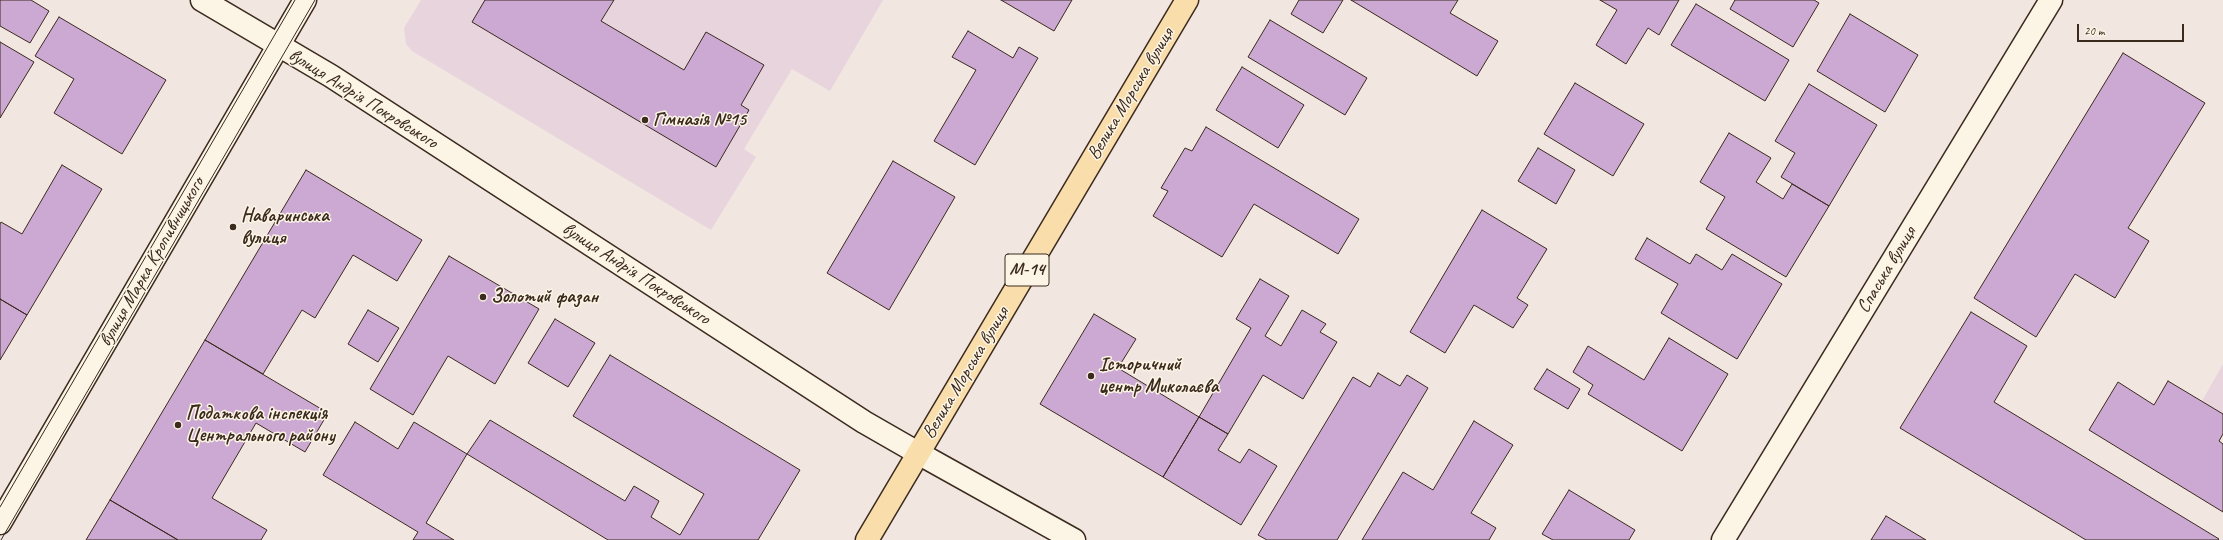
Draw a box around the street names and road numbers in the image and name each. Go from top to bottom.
street label: Велика Морська вулиця [1083,24,1179,164]
street label: вулиця Андрія Покровського [284,44,442,154]
street label: вулиця Марка Кропивницького [94,173,210,351]
street label: вулиця Андрія Покровського [558,218,714,330]
street label: Спаська вулиця [1852,223,1922,317]
road number: М-14 [1005,254,1049,286]
street label: Велика Морська вулиця [918,303,1014,443]

